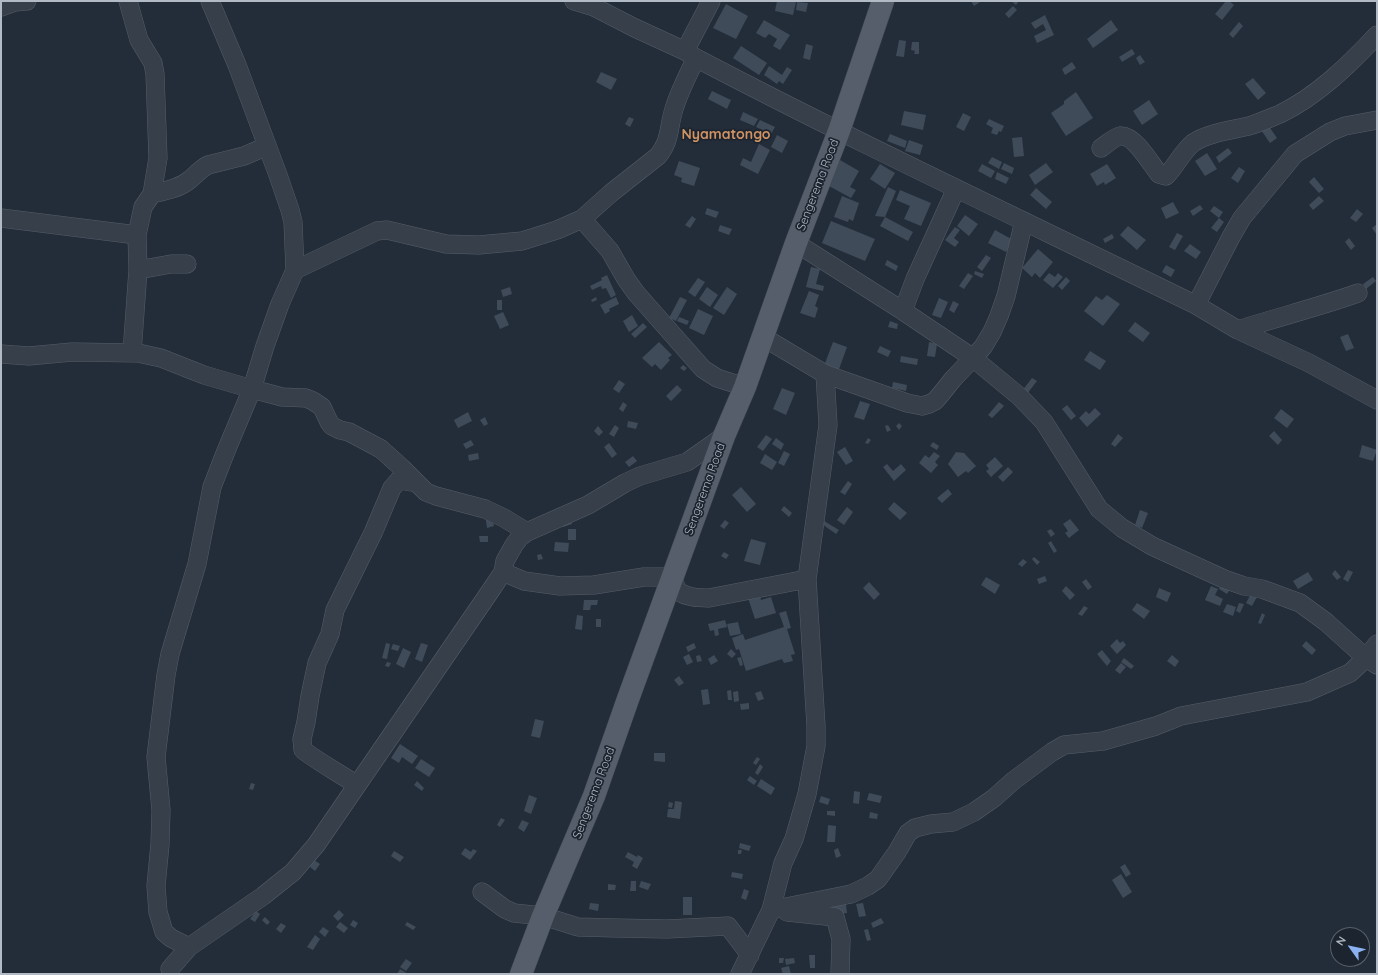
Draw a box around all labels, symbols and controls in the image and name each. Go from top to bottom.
district label: Nyamatongo [681,127,771,143]
street label: Sengerema Road [794,137,842,233]
street label: Sengerema Road [682,441,728,537]
street label: Sengerema Road [570,745,618,841]
north arrow [1330,927,1370,967]
text: N [1333,934,1349,948]

